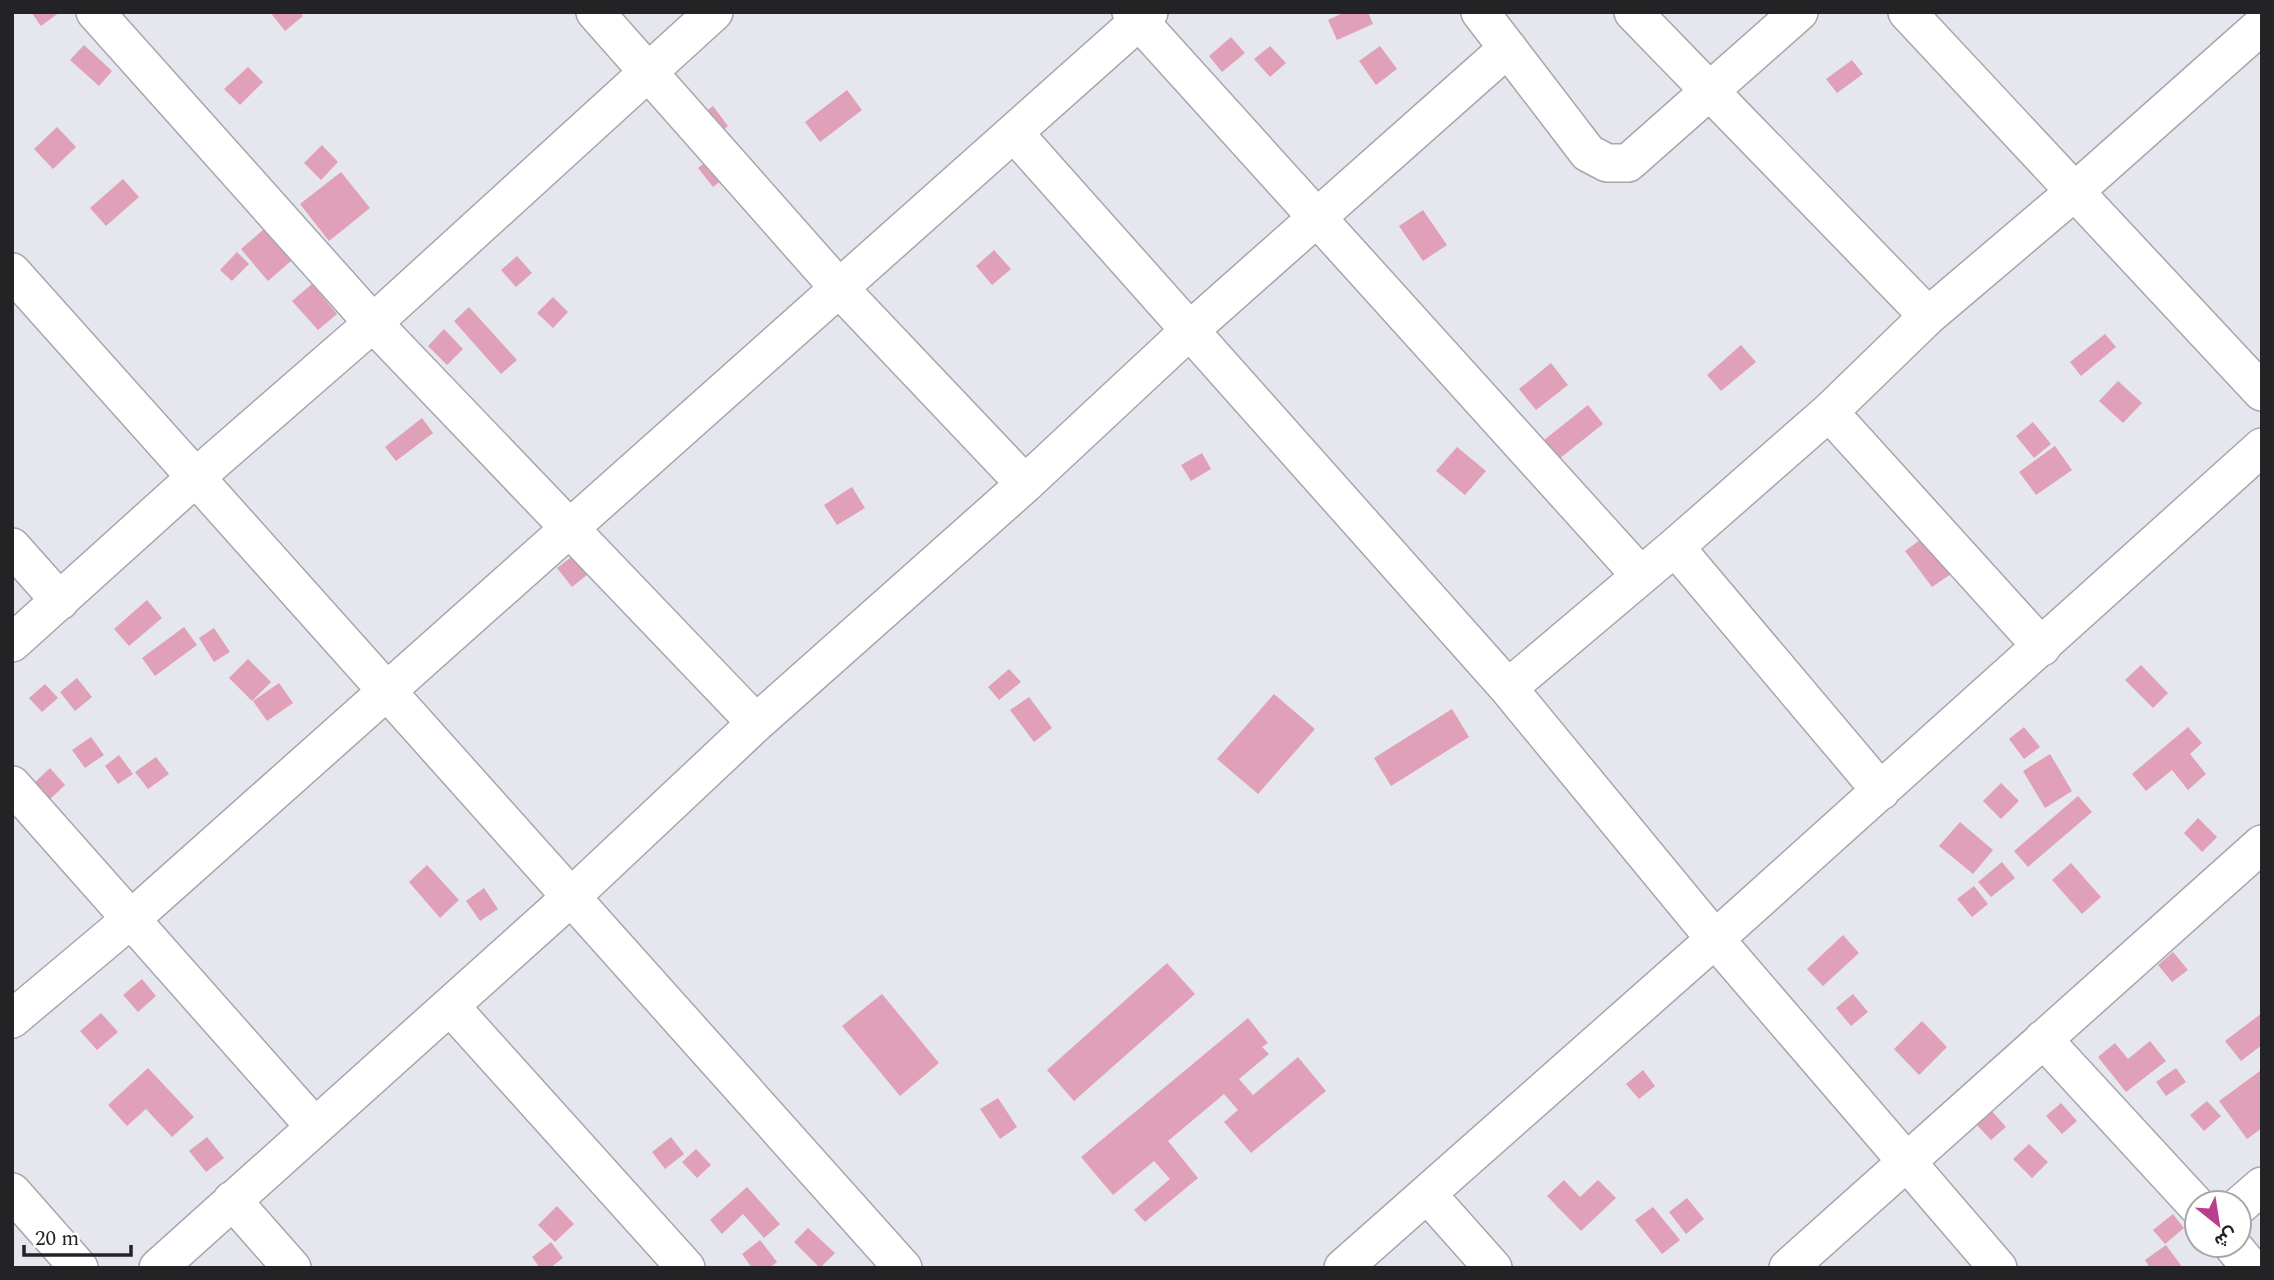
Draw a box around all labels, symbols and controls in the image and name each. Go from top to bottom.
north arrow [2183,1189,2253,1259]
scale bar [24,1214,131,1258]
text: ش [2208,1219,2243,1256]
text: 20 m [35,1223,79,1255]

